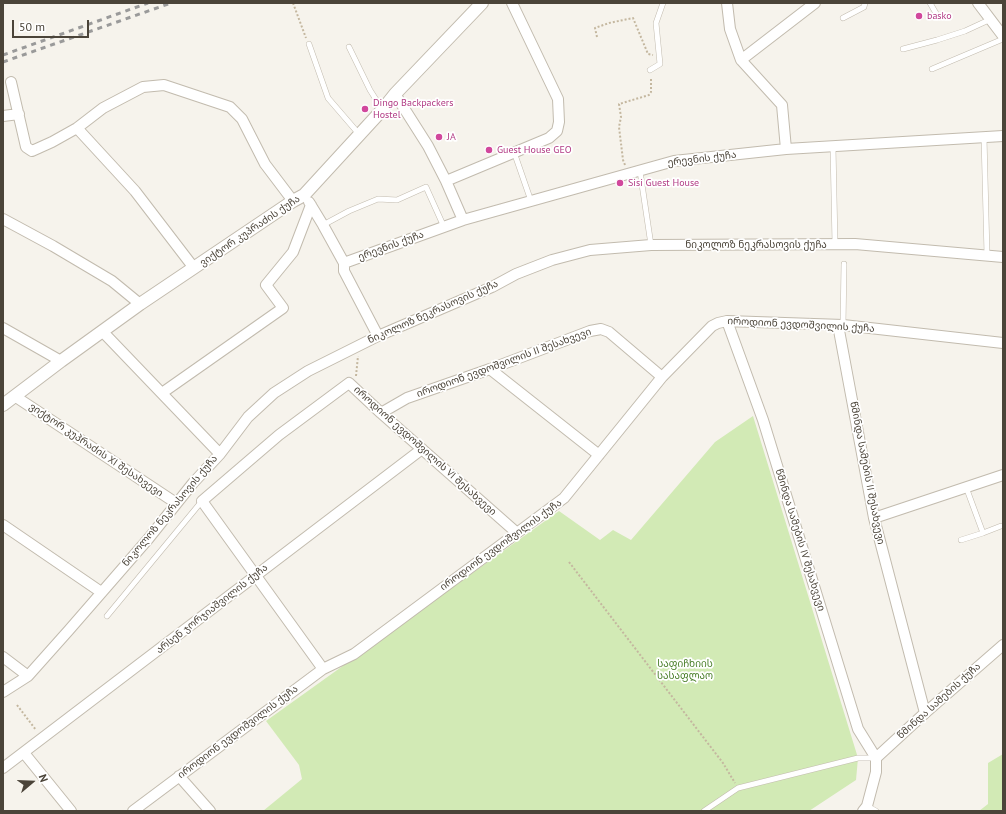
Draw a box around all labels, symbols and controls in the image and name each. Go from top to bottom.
place label: basko [927,10,952,22]
marker: basko [914,11,924,21]
scale bar [14,12,91,38]
text: 50 m [19,19,45,34]
place label: Dingo Backpackers Hostel [373,97,453,120]
marker: Dingo Backpackers Hostel [360,104,370,114]
place label: JA [447,131,456,143]
marker: JA [434,132,444,142]
place label: Guest House GEO [497,144,572,156]
marker: Guest House GEO [484,145,494,155]
street label: ერევნის ქუჩა [667,149,737,169]
place label: Sisi Guest House [628,177,699,189]
marker: Sisi Guest House [615,178,625,188]
street label: ვიქტორ კუპრაძის ქუჩა [198,193,302,269]
street label: ერევნის ქუჩა [356,229,426,263]
street label: ნიკოლოზ ნეკრასოვის ქუჩა [685,239,827,251]
street label: ნიკოლოზ ნეკრასოვის ქუჩა [366,278,500,346]
street label: იროდიონ ევდოშვილის ქუჩა [727,315,875,335]
street label: იროდიონ ევდოშვილის II შესახვევი [415,326,593,400]
street label: იროდიონ ევდოშვილის VI შესახვევი [351,384,499,518]
street label: წმინდა სამების II შესახვევი [847,400,887,546]
street label: ვიქტორ კუპრაძის XI შესახვევი [27,401,165,499]
street label: ნიკოლოზ ნეკრასოვის ქუჩა [120,453,220,569]
street label: წმინდა სამების IV შესახვევი [773,467,827,613]
street label: იროდიონ ევდოშვილის ქუჩა [438,497,564,593]
street label: არსენ ჯორჯიაშვილის ქუჩა [154,562,270,656]
park label: საფიჩხიის სასაფლაო [657,658,713,682]
street label: წმინდა სამების ქუჩა [895,660,983,742]
street label: იროდიონ ევდოშვილის ქუჩა [175,683,301,781]
north arrow [12,762,52,802]
text: N [36,772,51,784]

